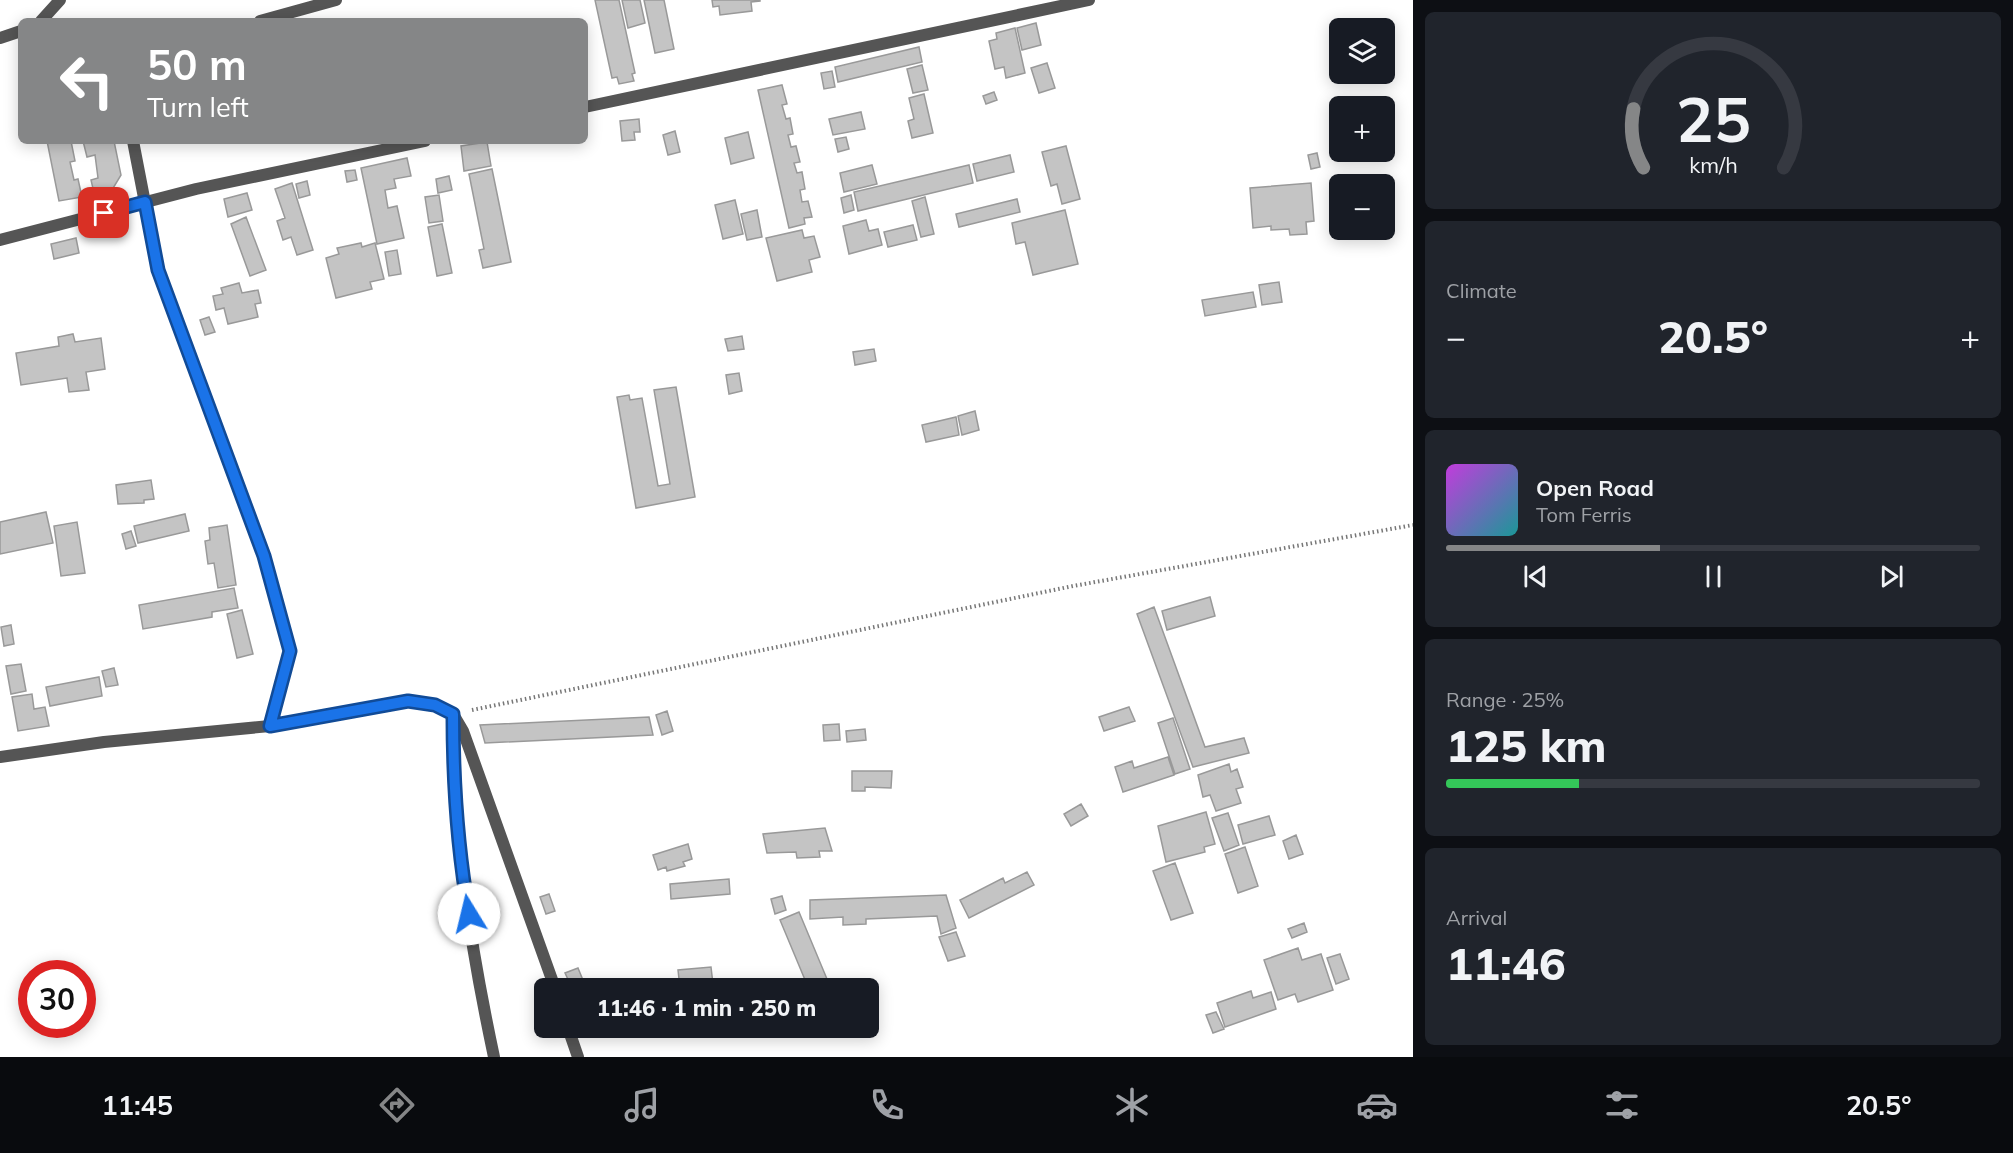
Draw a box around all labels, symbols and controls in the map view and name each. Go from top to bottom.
map controls [1329,18,1395,240]
button: layers [1329,18,1395,84]
text: 50 m [147,38,247,91]
icon: left [48,42,126,120]
text: 25 [1676,79,1750,158]
text: Turn left [147,90,249,124]
button: + [1329,96,1395,162]
text: km/h [1689,151,1737,178]
button: − [1329,174,1395,240]
pin [78,187,129,238]
icon: arrive [87,196,120,229]
text: Climate [1446,278,1517,303]
text: 20.5° [1658,308,1768,364]
text: − [1446,316,1466,357]
text: + [1960,316,1980,357]
text: Open Road [1536,474,1654,502]
text: Tom Ferris [1536,502,1632,527]
icon: previous [1519,560,1552,593]
icon: pause [1697,560,1730,593]
icon: next [1875,560,1908,593]
text: Range · 25% [1446,687,1564,712]
text: 125 km [1446,717,1607,773]
position arrow [437,882,501,946]
text: Arrival [1446,905,1507,930]
text: 11:46 [1446,935,1566,991]
speed limit sign: 30 [18,960,96,1038]
text: 11:46 · 1 min · 250 m [597,994,816,1022]
icon: directions [376,1084,418,1126]
icon: music [621,1084,663,1126]
icon: phone [866,1084,908,1126]
icon: climate [1111,1084,1153,1126]
icon: car [1356,1084,1398,1126]
icon: filters [1601,1084,1643,1126]
text: 11:45 [101,1088,173,1122]
text: 20.5° [1846,1088,1911,1122]

